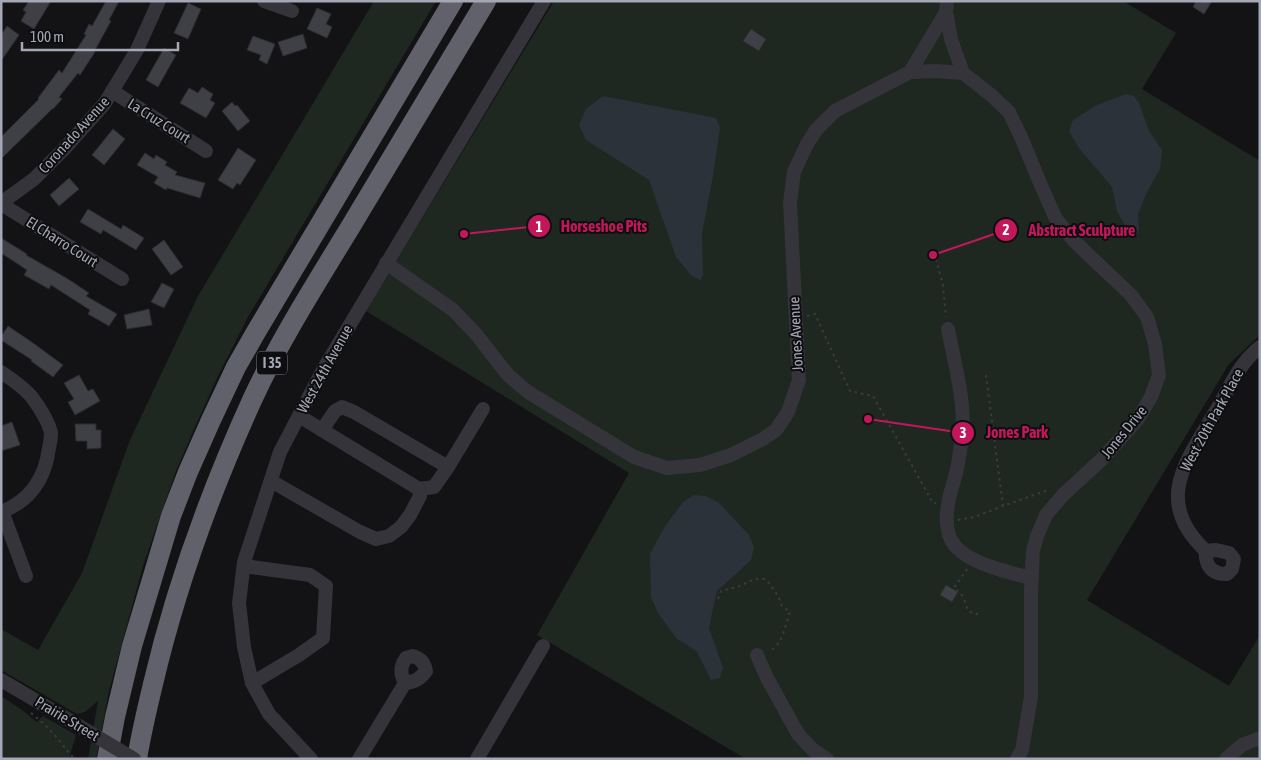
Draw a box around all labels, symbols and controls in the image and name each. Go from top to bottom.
scale bar [22,20,179,52]
text: 100 m [30,28,64,45]
street label: Coronado Avenue [35,93,113,176]
street label: La Cruz Court [125,95,194,146]
callout: Horseshoe Pits [526,211,657,242]
street label: El Charro Court [23,213,101,270]
callout: Abstract Sculpture [993,215,1145,246]
text: Horseshoe Pits [561,217,648,235]
text: 1 [535,218,543,235]
text: 2 [1002,221,1010,238]
text: Abstract Sculpture [1028,221,1135,239]
street label: Jones Avenue [785,296,806,372]
street label: West 24th Avenue [293,322,356,416]
road number: I 35 [257,352,287,374]
street label: West 20th Park Place [1176,365,1247,474]
street label: Jones Drive [1097,402,1150,461]
callout: Jones Park [950,417,1058,448]
text: Jones Park [985,423,1049,441]
text: 3 [959,424,967,441]
street label: Prairie Street [32,693,102,744]

